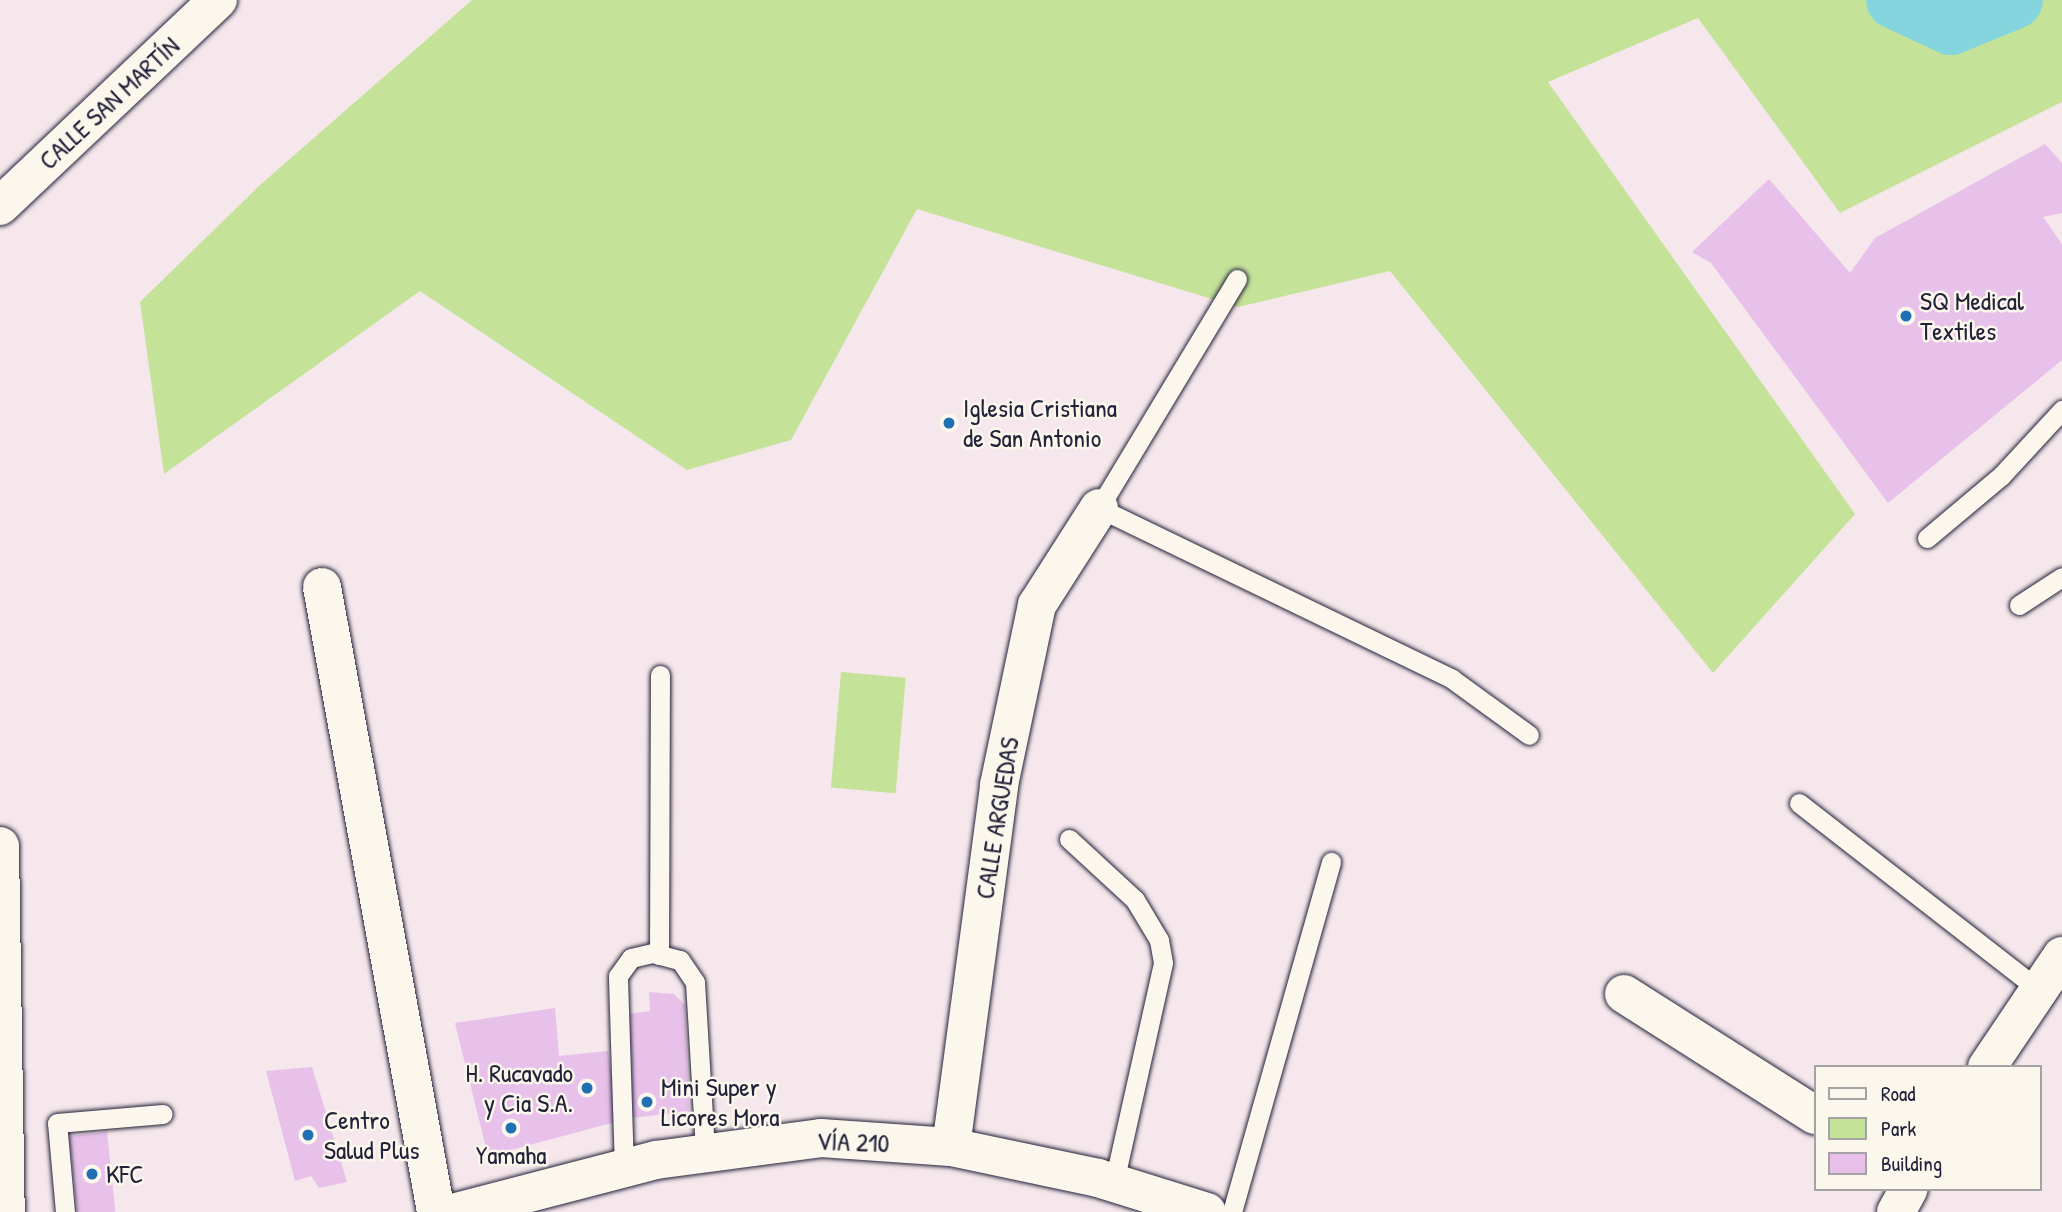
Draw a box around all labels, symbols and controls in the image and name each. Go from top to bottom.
street label: CALLE SAN MARTÍN [32,30,186,176]
place label: SQ Medical Textiles [1920,285,2024,346]
marker: SQ Medical Textiles [1898,308,1914,324]
place label: Iglesia Cristiana de San Antonio [963,392,1117,453]
marker: Iglesia Cristiana de San Antonio [941,415,957,431]
street label: CALLE ARGUEDAS [969,735,1025,901]
place label: H. Rucavado y Cia S.A. [466,1057,573,1118]
legend [1814,1065,2041,1191]
place label: Mini Super y Licores Mora [661,1071,780,1132]
text: Road [1881,1079,1915,1108]
marker: H. Rucavado y Cia S.A. [579,1080,595,1096]
marker: Mini Super y Licores Mora [639,1094,655,1110]
place label: Centro Salud Plus [324,1104,419,1166]
text: Park [1881,1114,1916,1143]
marker: Yamaha [503,1120,519,1136]
marker: Centro Salud Plus [298,1125,318,1145]
street label: VÍA 210 [816,1125,890,1159]
place label: Yamaha [476,1139,546,1171]
text: Building [1881,1149,1942,1178]
place label: KFC [106,1158,144,1190]
marker: KFC [84,1166,100,1182]

